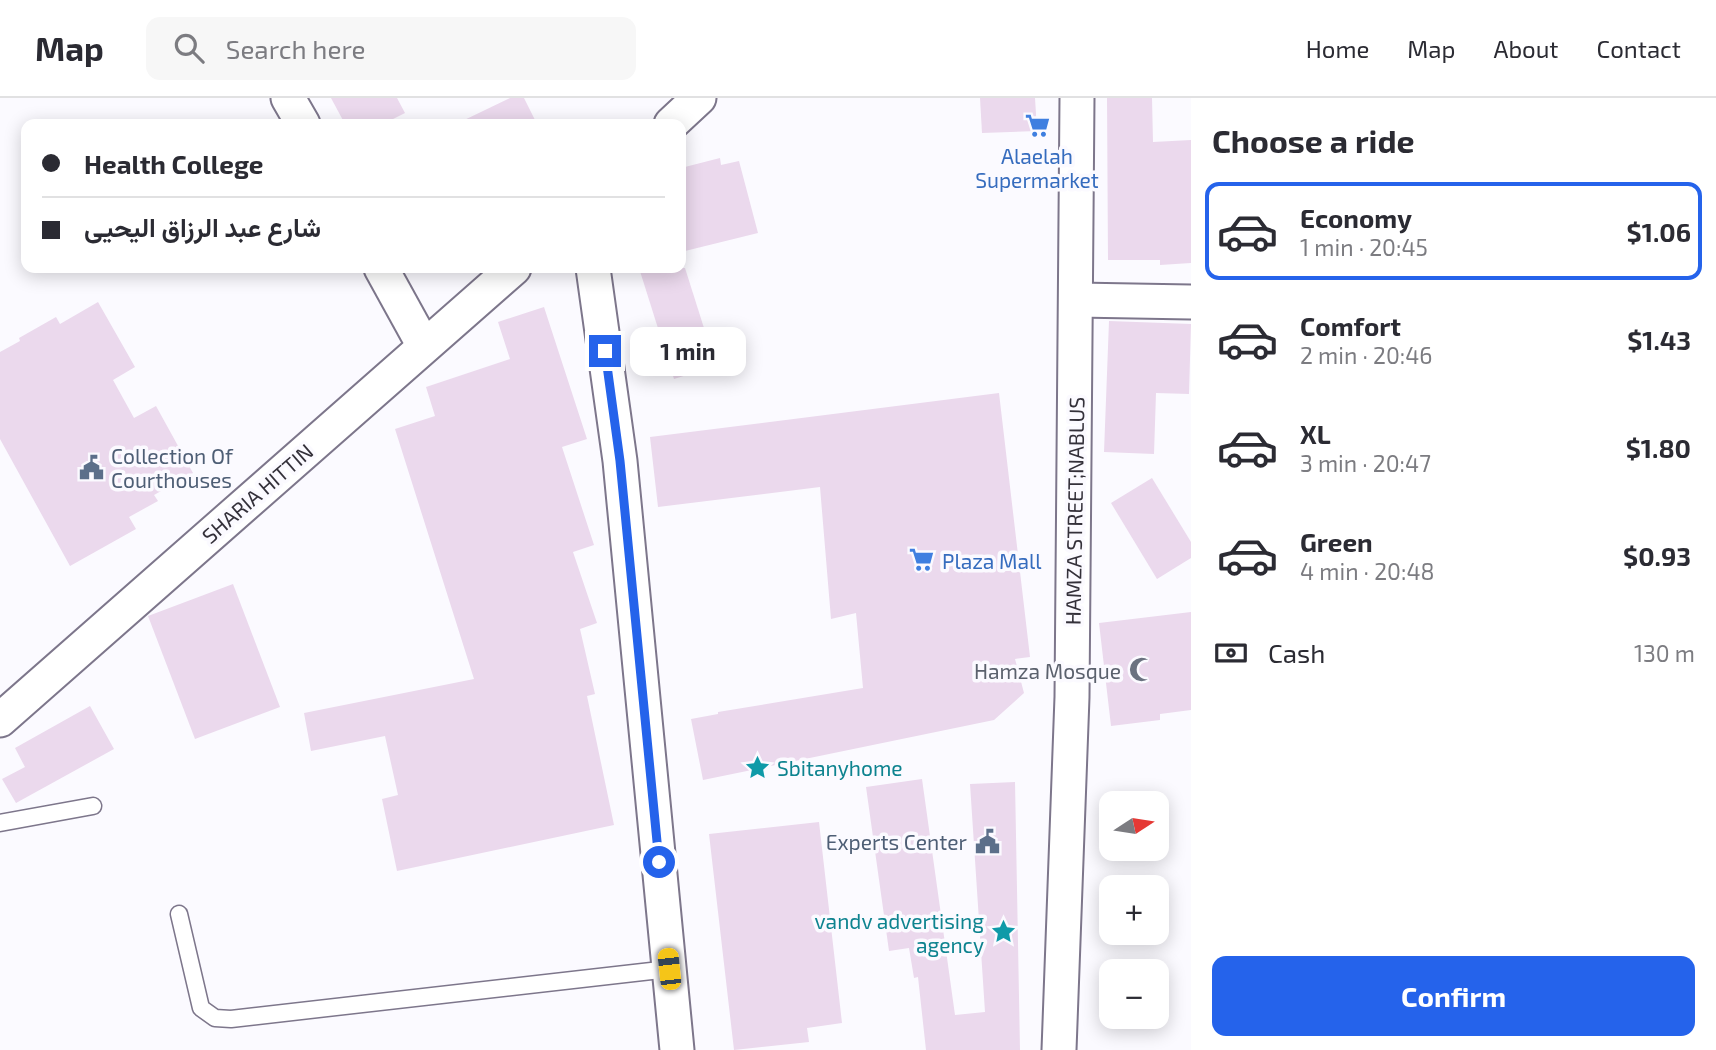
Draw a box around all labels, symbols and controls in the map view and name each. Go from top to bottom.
search box [146,17,636,80]
text: Map [35,28,104,68]
icon: search [170,29,208,67]
text: Search here [226,33,365,64]
text: Home [1306,34,1369,63]
text: Map [1407,34,1455,63]
text: About [1493,34,1559,63]
text: Contact [1597,34,1681,63]
supermarket icon: Alaelah Supermarket [1023,112,1051,140]
text: Choose a ride [1212,121,1415,159]
place label: Alaelah Supermarket [975,143,1099,192]
text: Health College [84,148,264,179]
icon: car [1216,200,1279,263]
text: Economy [1300,202,1412,233]
text: شارع عبد الرزاق اليحيى [84,211,321,242]
text: $1.06 [1627,216,1691,247]
text: 1 min · 20:45 [1300,233,1428,261]
icon: car [1216,308,1279,371]
text: Comfort [1300,310,1401,341]
text: $1.43 [1627,324,1691,355]
callout: 1 min [630,327,745,376]
route end [589,335,621,367]
text: 1 min [660,337,716,365]
text: 2 min · 20:46 [1300,341,1432,369]
street label: HAMZA STREET;NABLUS [1060,397,1088,625]
icon: car [1216,416,1279,479]
text: XL [1300,418,1331,449]
text: $1.80 [1626,432,1691,463]
street label: SHARIA HITTIN [196,438,318,548]
place label: Collection Of Courthouses [111,443,234,492]
text: 3 min · 20:47 [1300,449,1431,477]
public building icon: Collection Of Courthouses [77,453,105,481]
icon: car [1216,524,1279,587]
text: Green [1300,526,1373,557]
text: $0.93 [1623,540,1691,571]
supermarket icon: Plaza Mall [908,546,936,574]
place label: Plaza Mall [942,548,1042,573]
text: 4 min · 20:48 [1300,557,1435,585]
icon: cash [1212,634,1250,672]
text: Cash [1268,637,1325,668]
text: 130 m [1634,639,1695,667]
mosque icon: Hamza Mosque [1127,656,1155,684]
place label: Hamza Mosque [974,658,1121,683]
place icon: Sbitanyhome [743,753,771,781]
place label: Sbitanyhome [777,755,903,780]
north arrow [1099,791,1169,861]
map controls [1099,791,1169,1029]
public building icon: Experts Center [973,827,1001,855]
place label: Experts Center [826,829,968,854]
route start [643,846,675,878]
button: + [1099,875,1169,945]
place label: vandv advertising agency [815,908,984,957]
place icon: vandv advertising agency [990,918,1018,946]
car [657,947,682,991]
button: Confirm [1212,956,1695,1036]
button: − [1099,959,1169,1029]

